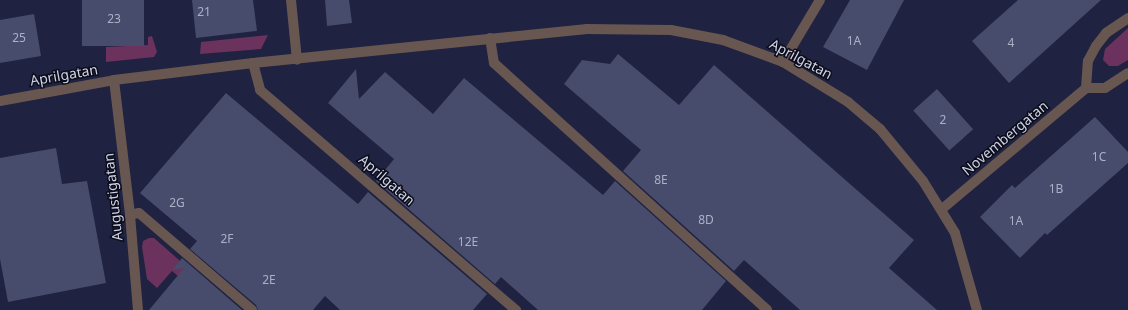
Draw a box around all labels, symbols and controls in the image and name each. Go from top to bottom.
house number: 21 [197,5,211,19]
house number: 23 [107,12,121,26]
house number: 25 [12,31,26,45]
house number: 1A [847,34,861,48]
street label: Aprilgatan [767,35,835,83]
house number: 4 [1008,36,1014,50]
street label: Aprilgatan [29,61,99,89]
street label: Novembergatan [959,97,1051,179]
house number: 2 [940,113,946,127]
house number: 1C [1092,150,1106,164]
street label: Aprilgatan [356,151,418,209]
street label: Augustigatan [100,152,126,242]
house number: 8E [654,173,668,187]
house number: 1B [1049,182,1063,196]
house number: 2G [169,196,185,210]
house number: 8D [698,213,714,227]
house number: 1A [1009,214,1023,228]
house number: 2F [220,232,234,246]
house number: 12E [458,235,478,249]
house number: 2E [262,273,276,287]

